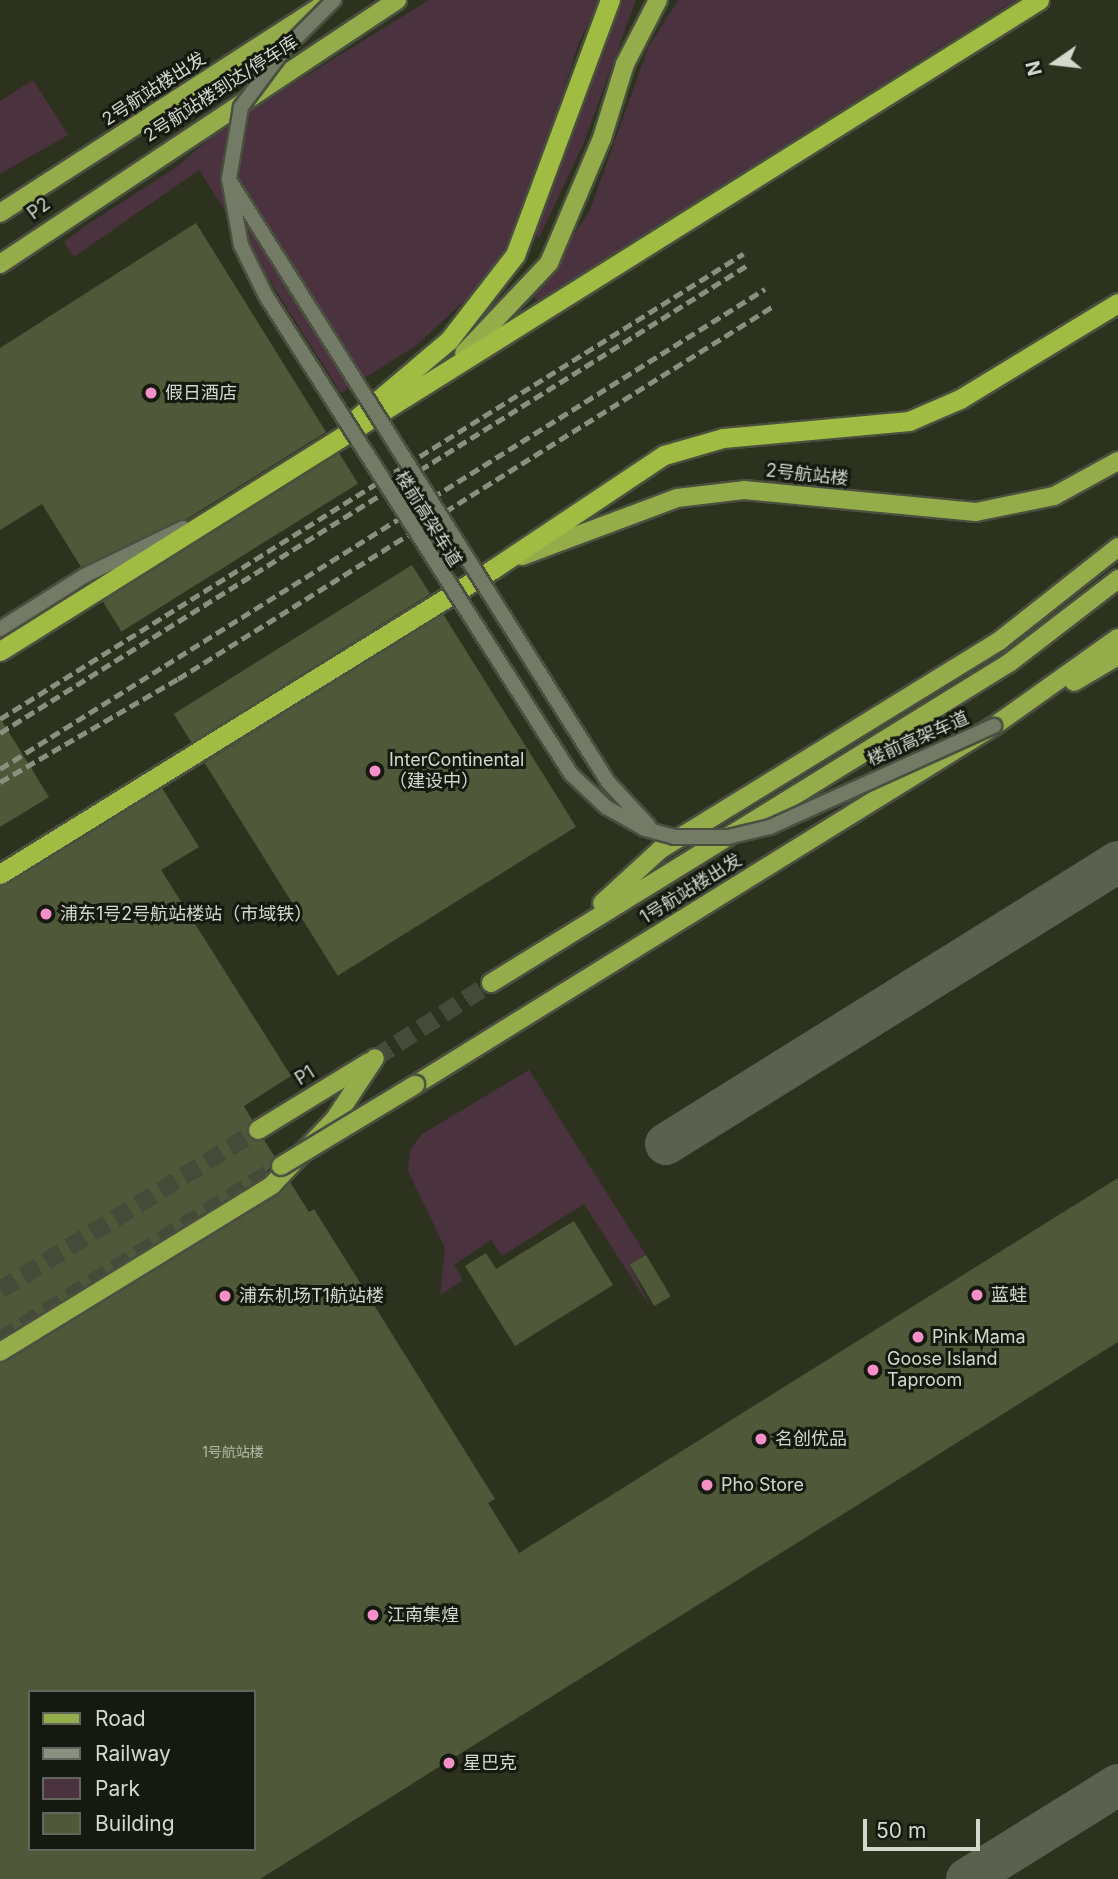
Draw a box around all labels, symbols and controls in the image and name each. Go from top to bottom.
north arrow [1020,28,1090,98]
street label: 2号航站楼到达/停车库 [140,31,302,147]
street label: 2号航站楼出发 [98,48,210,130]
text: N [1021,58,1047,78]
street label: P2 [24,194,54,224]
place label: 假日酒店 [165,382,237,404]
marker: 假日酒店 [143,385,159,401]
street label: 2号航站楼 [765,460,849,490]
street label: 楼前高架车道 [390,467,466,571]
street label: 楼前高架车道 [864,707,972,771]
place label: InterContinental （建设中） [389,750,524,792]
marker: InterContinental （建设中） [367,763,383,779]
street label: 1号航站楼出发 [636,849,746,929]
place label: 浦东1号2号航站楼站（市域铁） [60,903,312,925]
marker: 浦东1号2号航站楼站（市域铁） [38,906,54,922]
street label: P1 [291,1062,319,1090]
place label: 蓝蛙 [991,1284,1027,1306]
place label: 浦东机场T1航站楼 [239,1285,384,1307]
marker: 蓝蛙 [969,1287,985,1303]
marker: 浦东机场T1航站楼 [217,1288,233,1304]
place label: Pink Mama [932,1326,1026,1348]
marker: Pink Mama [910,1329,926,1345]
place label: Goose Island Taproom [887,1349,998,1392]
marker: Goose Island Taproom [865,1362,881,1378]
place label: 名创优品 [775,1428,847,1450]
marker: 名创优品 [753,1431,769,1447]
house number: 1号航站楼 [202,1444,264,1460]
place label: Pho Store [721,1474,804,1496]
marker: Pho Store [699,1477,715,1493]
place label: 江南集煌 [387,1604,459,1626]
marker: 江南集煌 [365,1607,381,1623]
legend [28,1690,256,1851]
text: Road [95,1706,146,1731]
text: Railway [95,1741,171,1766]
place label: 星巴克 [463,1752,517,1774]
marker: 星巴克 [441,1755,457,1771]
text: Park [95,1776,140,1801]
scale bar [866,1806,983,1850]
text: Building [95,1811,175,1836]
text: 50 m [876,1818,926,1843]

